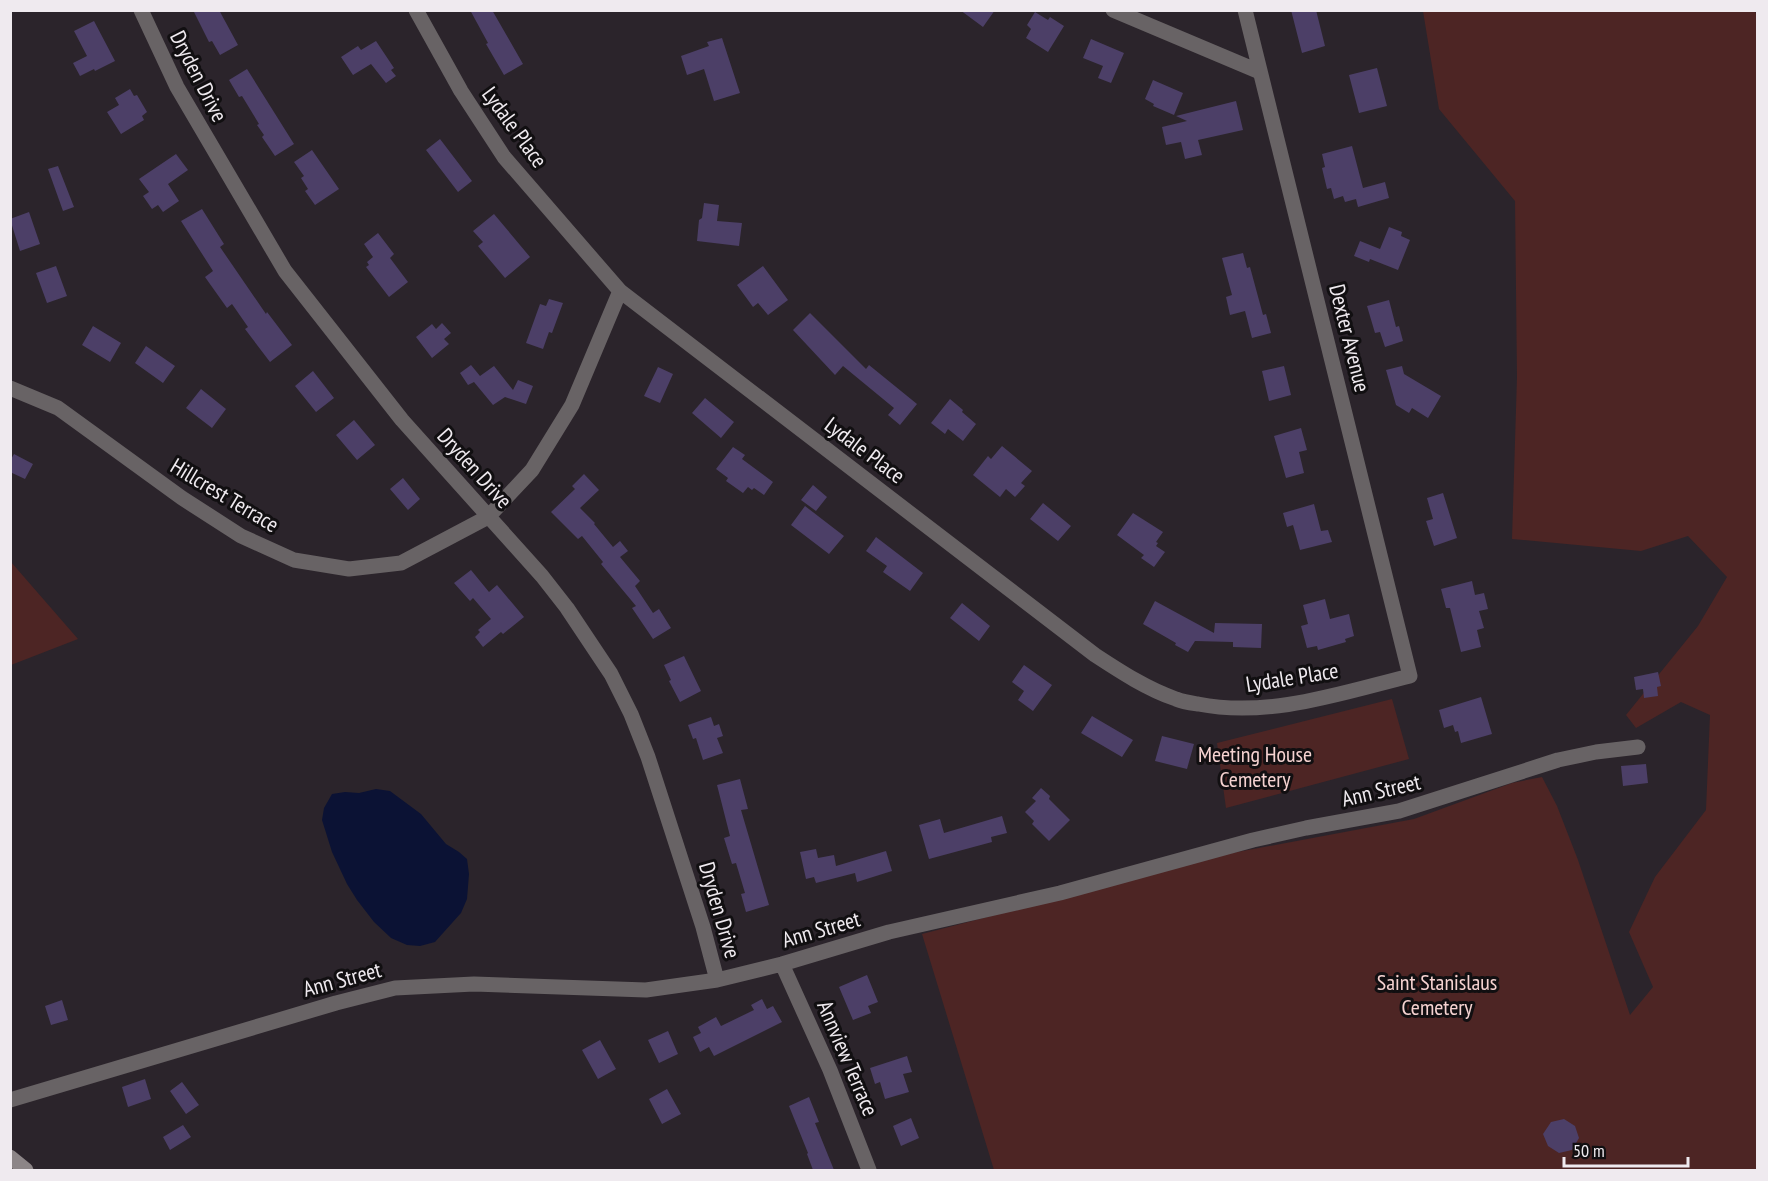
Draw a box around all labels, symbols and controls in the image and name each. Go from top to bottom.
street label: Dryden Drive [164,26,234,126]
street label: Lydale Place [476,81,554,173]
street label: Dexter Avenue [1323,281,1377,395]
street label: Lydale Place [819,411,911,489]
street label: Dryden Drive [432,422,518,514]
street label: Hillcrest Terrace [166,452,284,538]
street label: Lydale Place [1244,656,1340,698]
park label: Meeting House Cemetery [1198,740,1312,793]
street label: Ann Street [1339,767,1423,813]
street label: Dryden Drive [693,859,747,961]
street label: Ann Street [779,905,863,953]
street label: Ann Street [300,955,384,1003]
park label: Saint Stanislaus Cemetery [1377,968,1497,1021]
street label: Annview Terrace [811,996,885,1120]
scale bar [1564,1130,1688,1168]
text: 50 m [1573,1139,1605,1162]

